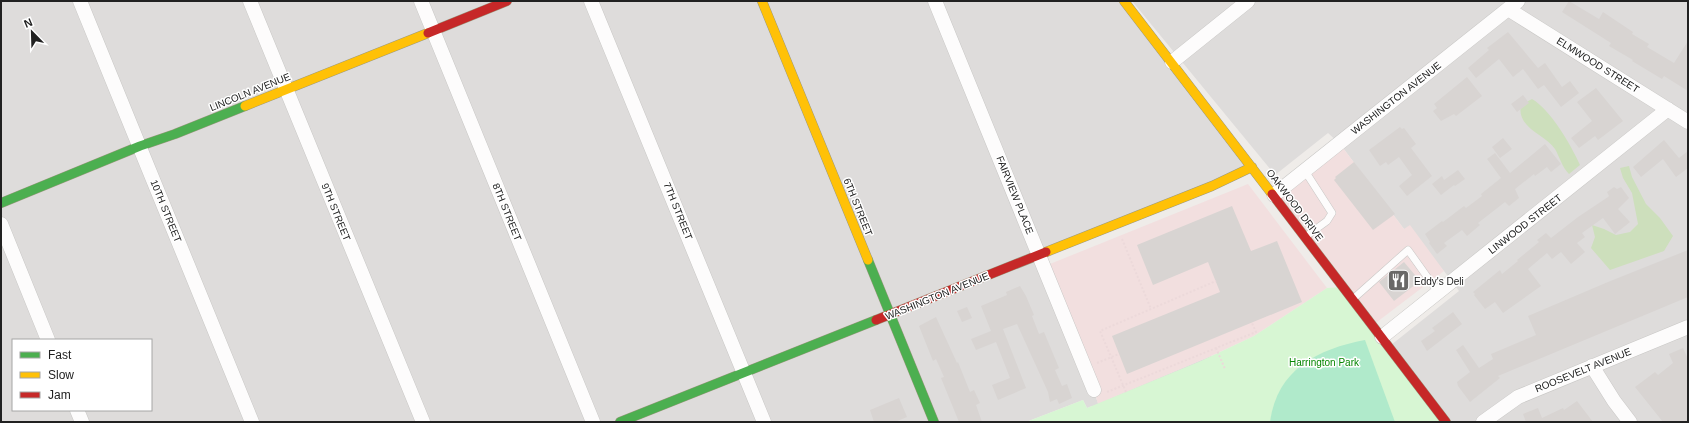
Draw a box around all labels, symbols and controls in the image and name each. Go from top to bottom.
north arrow [12,12,52,52]
text: N [22,16,34,30]
street label: ELMWOOD STREET [1555,35,1641,95]
street label: WASHINGTON AVENUE [1349,59,1443,136]
street label: LINCOLN AVENUE [208,71,292,113]
street label: FAIRVIEW PLACE [994,154,1036,236]
street label: OAKWOOD DRIVE [1265,167,1326,243]
street label: 6TH STREET [841,177,875,237]
street label: 10TH STREET [148,178,184,244]
street label: 7TH STREET [661,181,695,241]
street label: 9TH STREET [319,182,353,242]
street label: 8TH STREET [490,182,524,242]
street label: LINWOOD STREET [1486,192,1564,256]
restaurant icon: Eddy's Deli [1386,268,1412,294]
street label: WASHINGTON AVENUE [884,270,991,322]
place label: Eddy's Deli [1414,276,1464,287]
legend [12,339,152,411]
street label: ROOSEVELT AVENUE [1533,346,1633,394]
text: Fast [48,348,72,362]
park label: Harrington Park [1289,357,1360,368]
text: Slow [48,368,74,382]
text: Jam [48,388,71,402]

